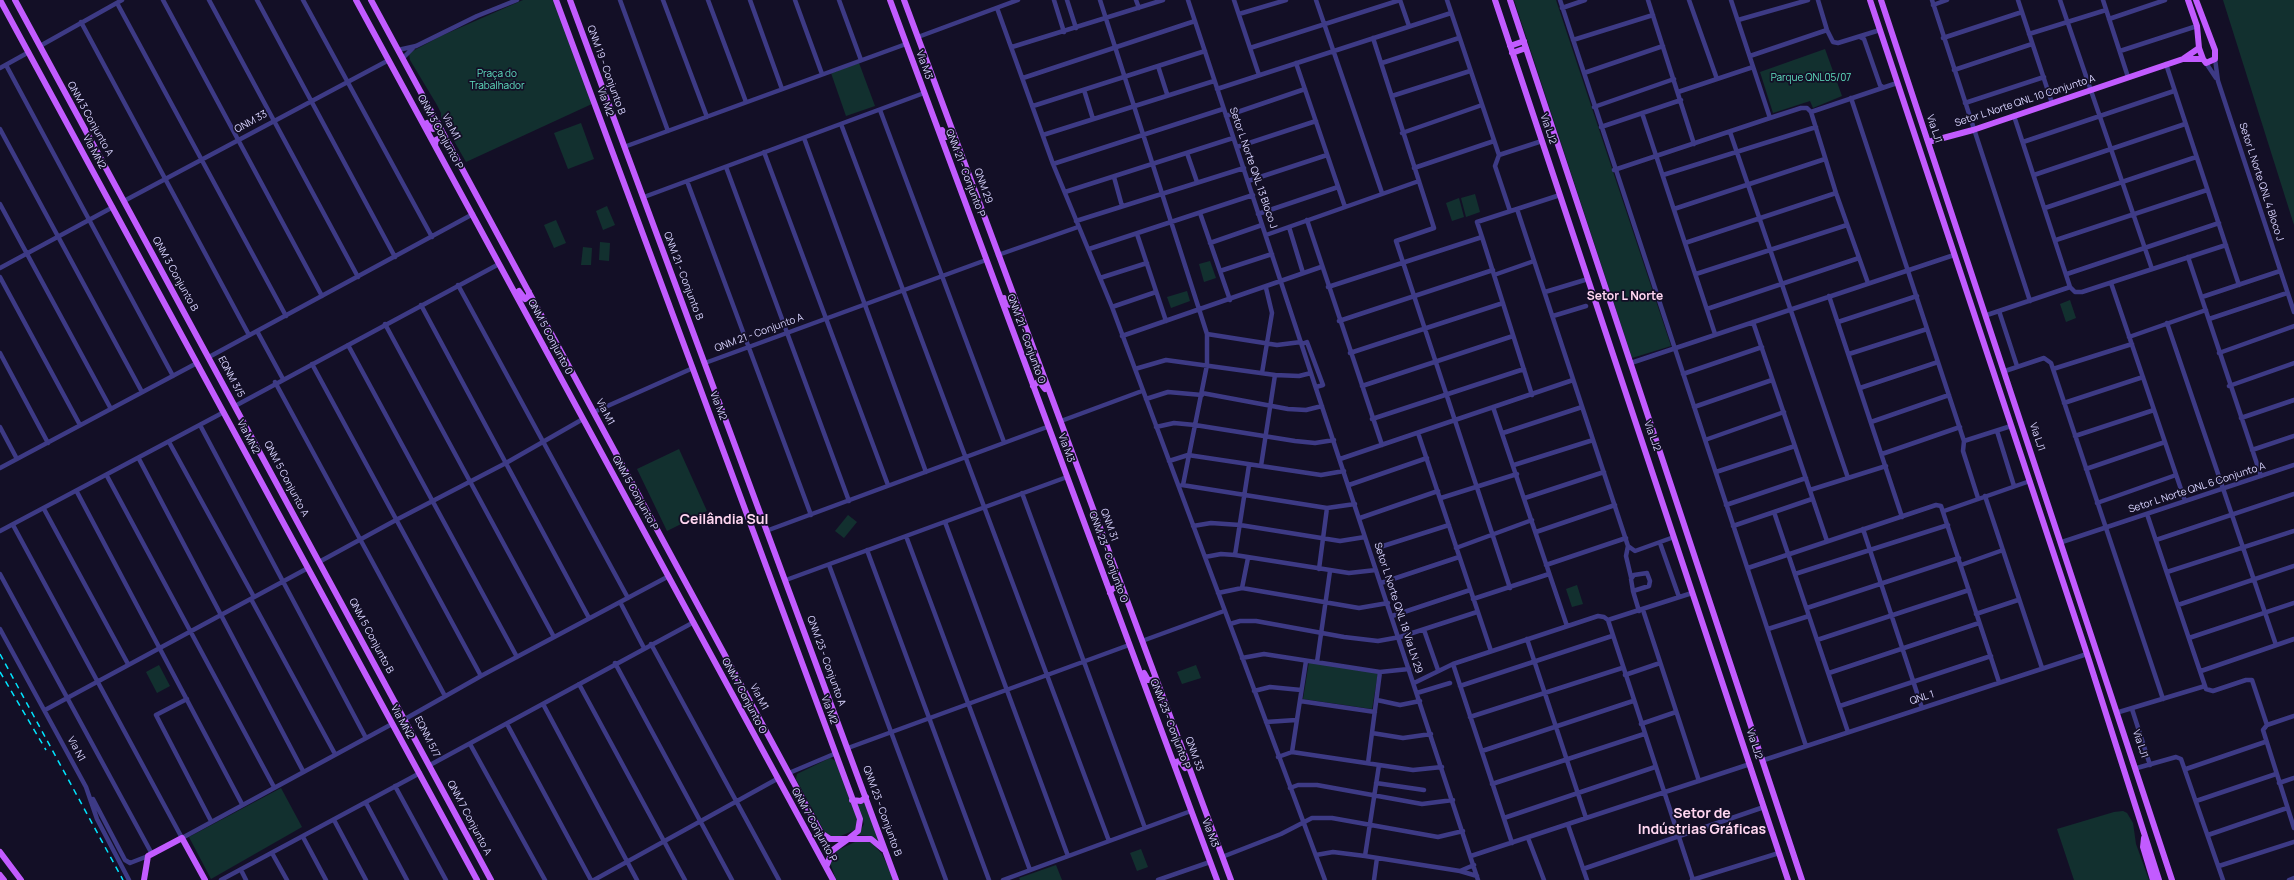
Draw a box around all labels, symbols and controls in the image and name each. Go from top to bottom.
street label: QNM 19 - Conjunto B [584,24,628,116]
street label: Via M3 [913,49,935,81]
park label: Praça do Trabalhador [469,68,525,92]
park label: Parque QNL05/07 [1771,72,1851,84]
street label: Setor L Norte QNL 10 Conjunto A [1953,73,2097,129]
street label: QNM 3 Conjunto A [65,80,115,158]
street label: Via M2 [594,86,616,118]
street label: QNM 3 Conjunto P [415,93,465,171]
street label: Setor L Norte QNL 13 Bloco J [1227,106,1279,230]
street label: QNM 33 [233,108,269,136]
street label: Via M1 [439,112,463,142]
street label: Via LJ2 [1537,112,1559,146]
street label: Via LJ1 [1924,113,1944,145]
street label: Setor L Norte QNL 4 Bloco J [2236,121,2286,243]
street label: QNM 21 - Conjunto P [943,127,987,219]
street label: Via MN2 [80,133,108,171]
street label: QNM 29 [971,167,995,205]
street label: QNM 21 - Conjunto B [661,230,705,322]
street label: QNM 3 Conjunto B [150,235,200,313]
district label: Setor L Norte [1587,290,1663,304]
street label: QNM 21 - Conjunto O [1004,292,1048,386]
street label: QNM 5 Conjunto 0 [525,297,575,377]
street label: QNM 21 - Conjunto A [713,311,805,355]
street label: EQNM 3/5 [215,354,247,400]
street label: Via M2 [707,390,729,422]
street label: Via M1 [593,397,617,427]
street label: Via MN2 [234,418,262,456]
street label: Via LJ2 [1641,419,1663,453]
street label: Via LJ1 [2027,421,2047,453]
street label: Via M3 [1055,432,1077,464]
street label: QNM 5 Conjunto A [261,439,311,519]
street label: QNM 5 Conjunto P [610,454,660,532]
street label: Setor L Norte QNL 6 Conjunto A [2127,460,2267,516]
street label: QNM 31 [1098,507,1120,543]
street label: QNM 23 - Conjunto O [1086,510,1130,604]
district label: Ceilândia Sul [680,512,768,528]
street label: Setor L Norte QNL 18 Via LN 29 [1371,541,1425,675]
street label: QNM 5 Conjunto B [346,596,396,676]
street label: QNM 23 - Conjunto A [804,614,848,708]
street label: QNM 7 Conjunto O [719,656,769,736]
street label: QNM 23 - Conjunto P [1147,677,1193,771]
street label: Via M1 [747,682,771,712]
street label: QNL 1 [1908,688,1936,708]
street label: Via M2 [818,694,840,726]
street label: Via MN2 [388,703,416,741]
street label: EQNM 5/7 [412,714,442,760]
street label: Via LJ2 [1743,727,1765,761]
street label: Via LJ1 [2130,728,2150,760]
street label: Via N1 [64,734,88,764]
street label: QNM 33 [1182,735,1206,773]
street label: QNM 23 - Conjunto B [860,764,904,858]
street label: QNM 7 Conjunto A [444,779,494,857]
street label: QNM 7 Conjunto P [789,786,839,864]
district label: Setor de Indústrias Gráficas [1638,806,1766,838]
street label: Via M3 [1199,817,1221,849]

